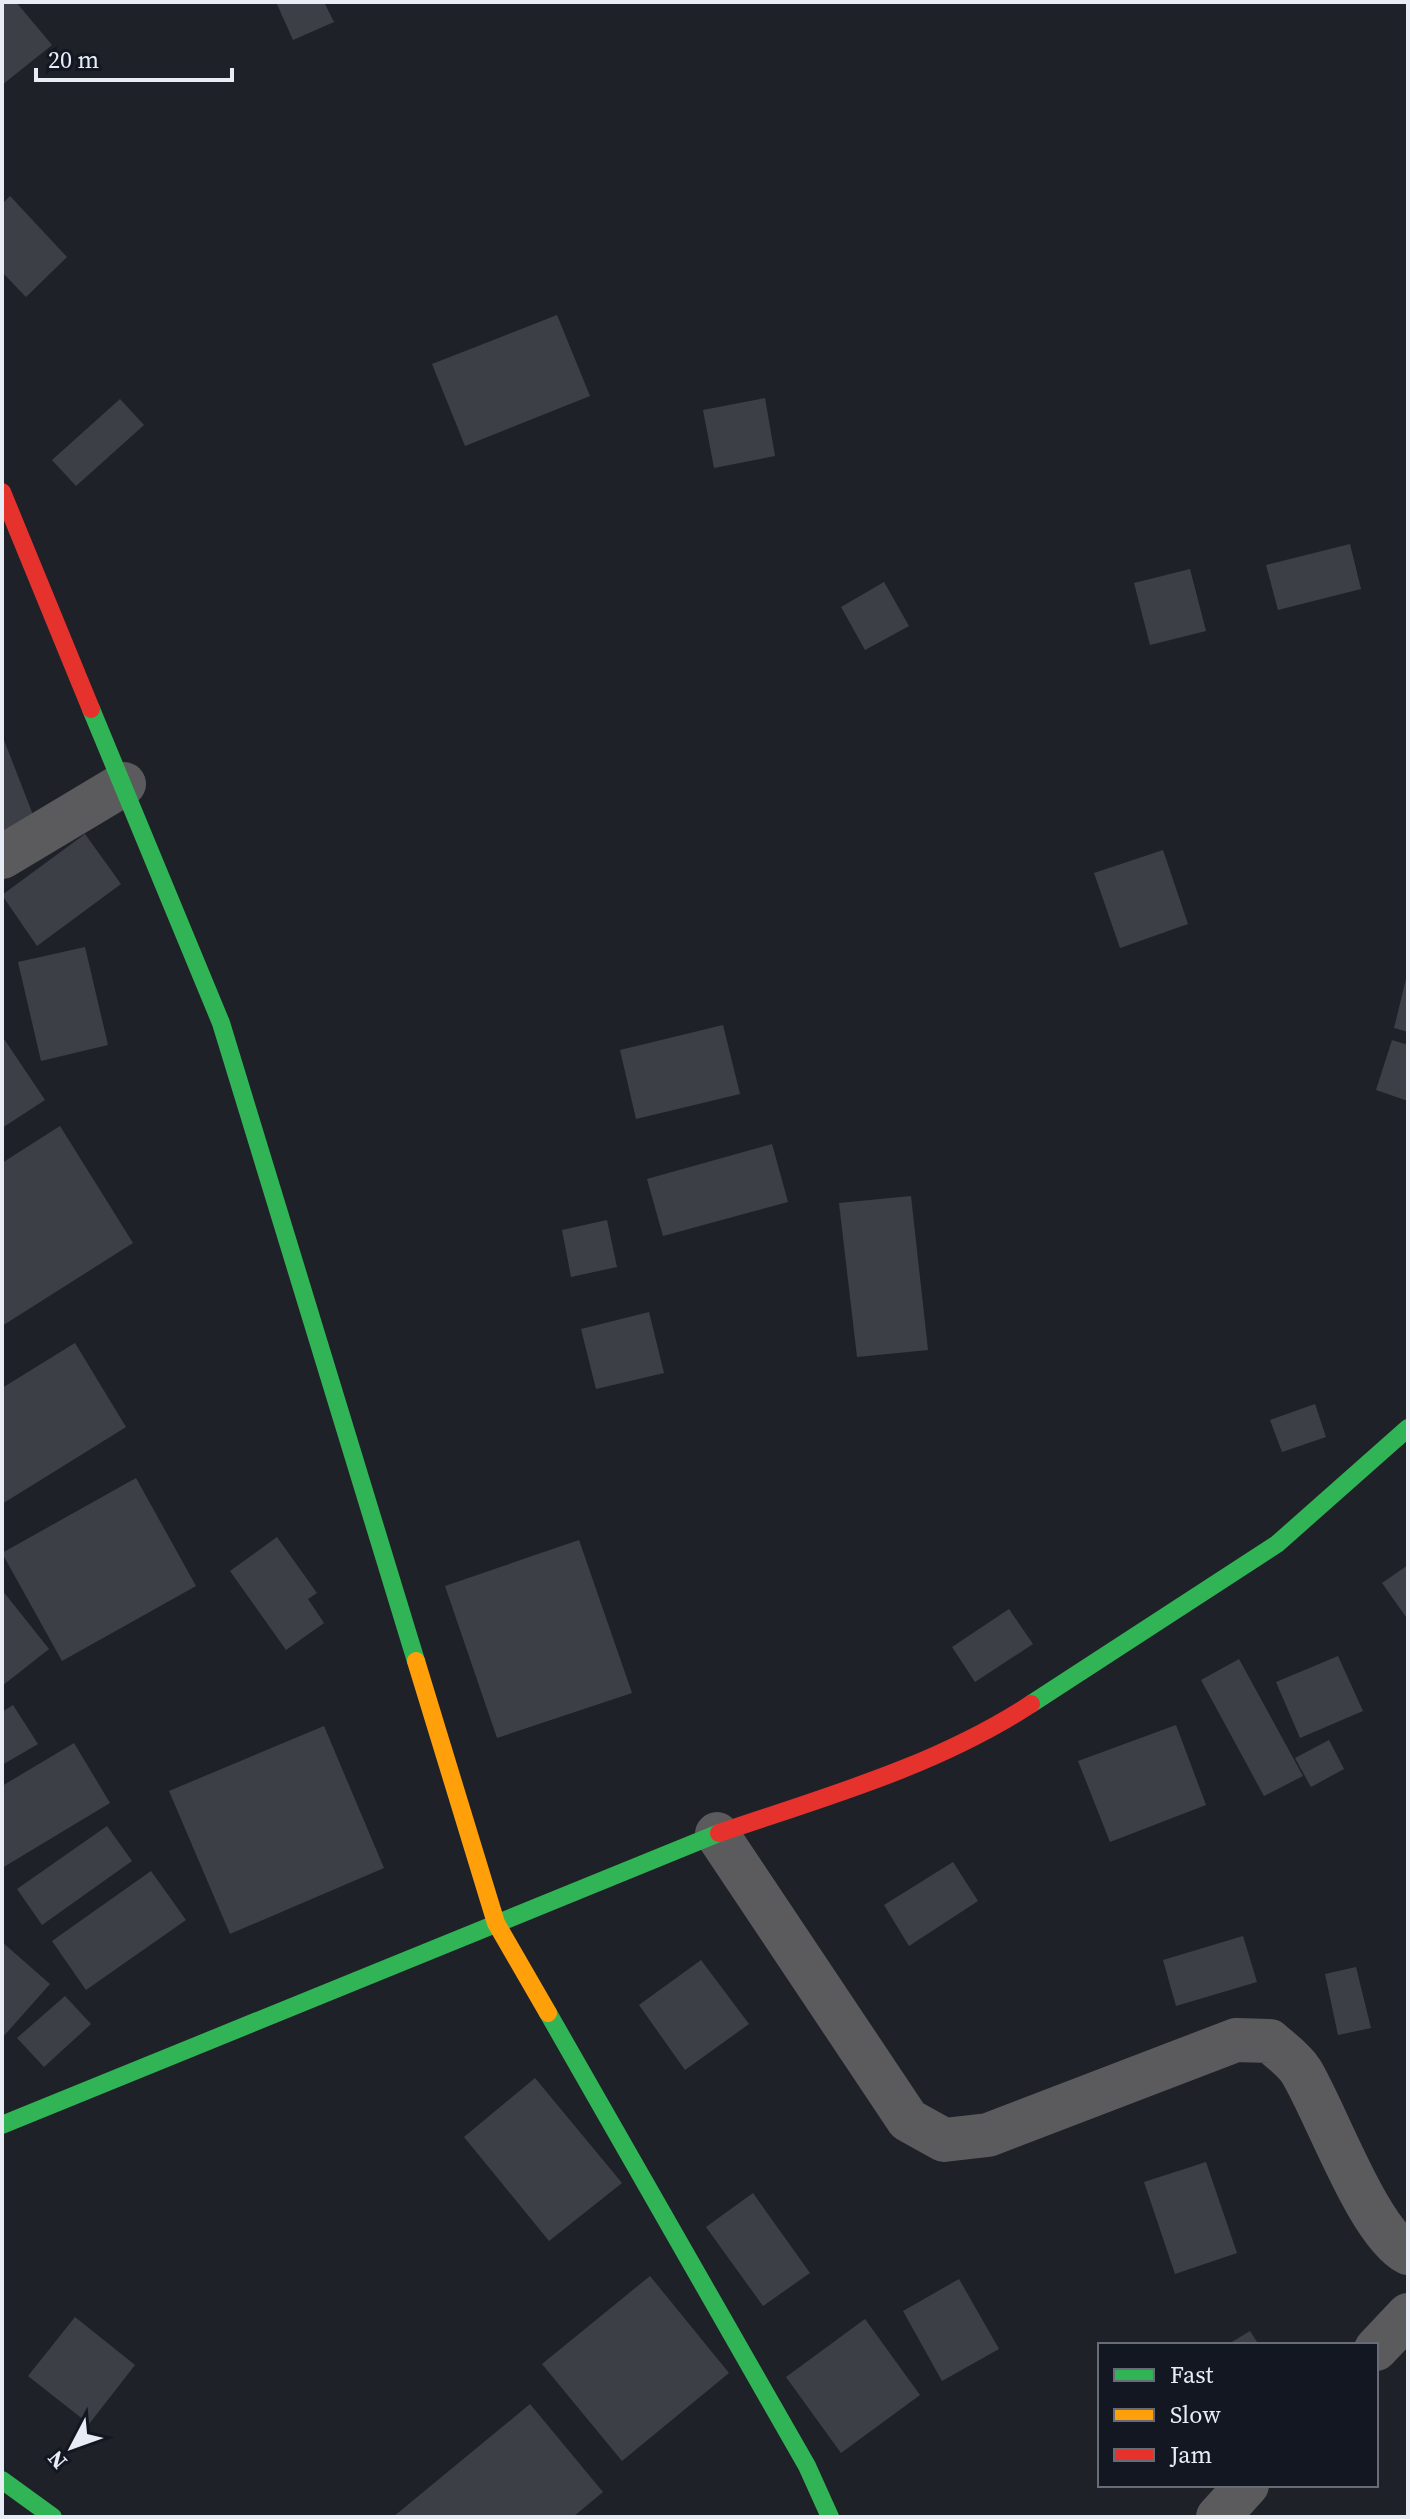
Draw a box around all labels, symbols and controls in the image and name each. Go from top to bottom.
scale bar [36,32,232,82]
text: 20 m [48,43,99,76]
legend [1098,2343,1378,2487]
text: Fast [1170,2358,1214,2391]
text: Slow [1170,2398,1221,2431]
north arrow [32,2407,112,2487]
text: Jam [1169,2438,1212,2471]
text: N [40,2444,73,2476]

